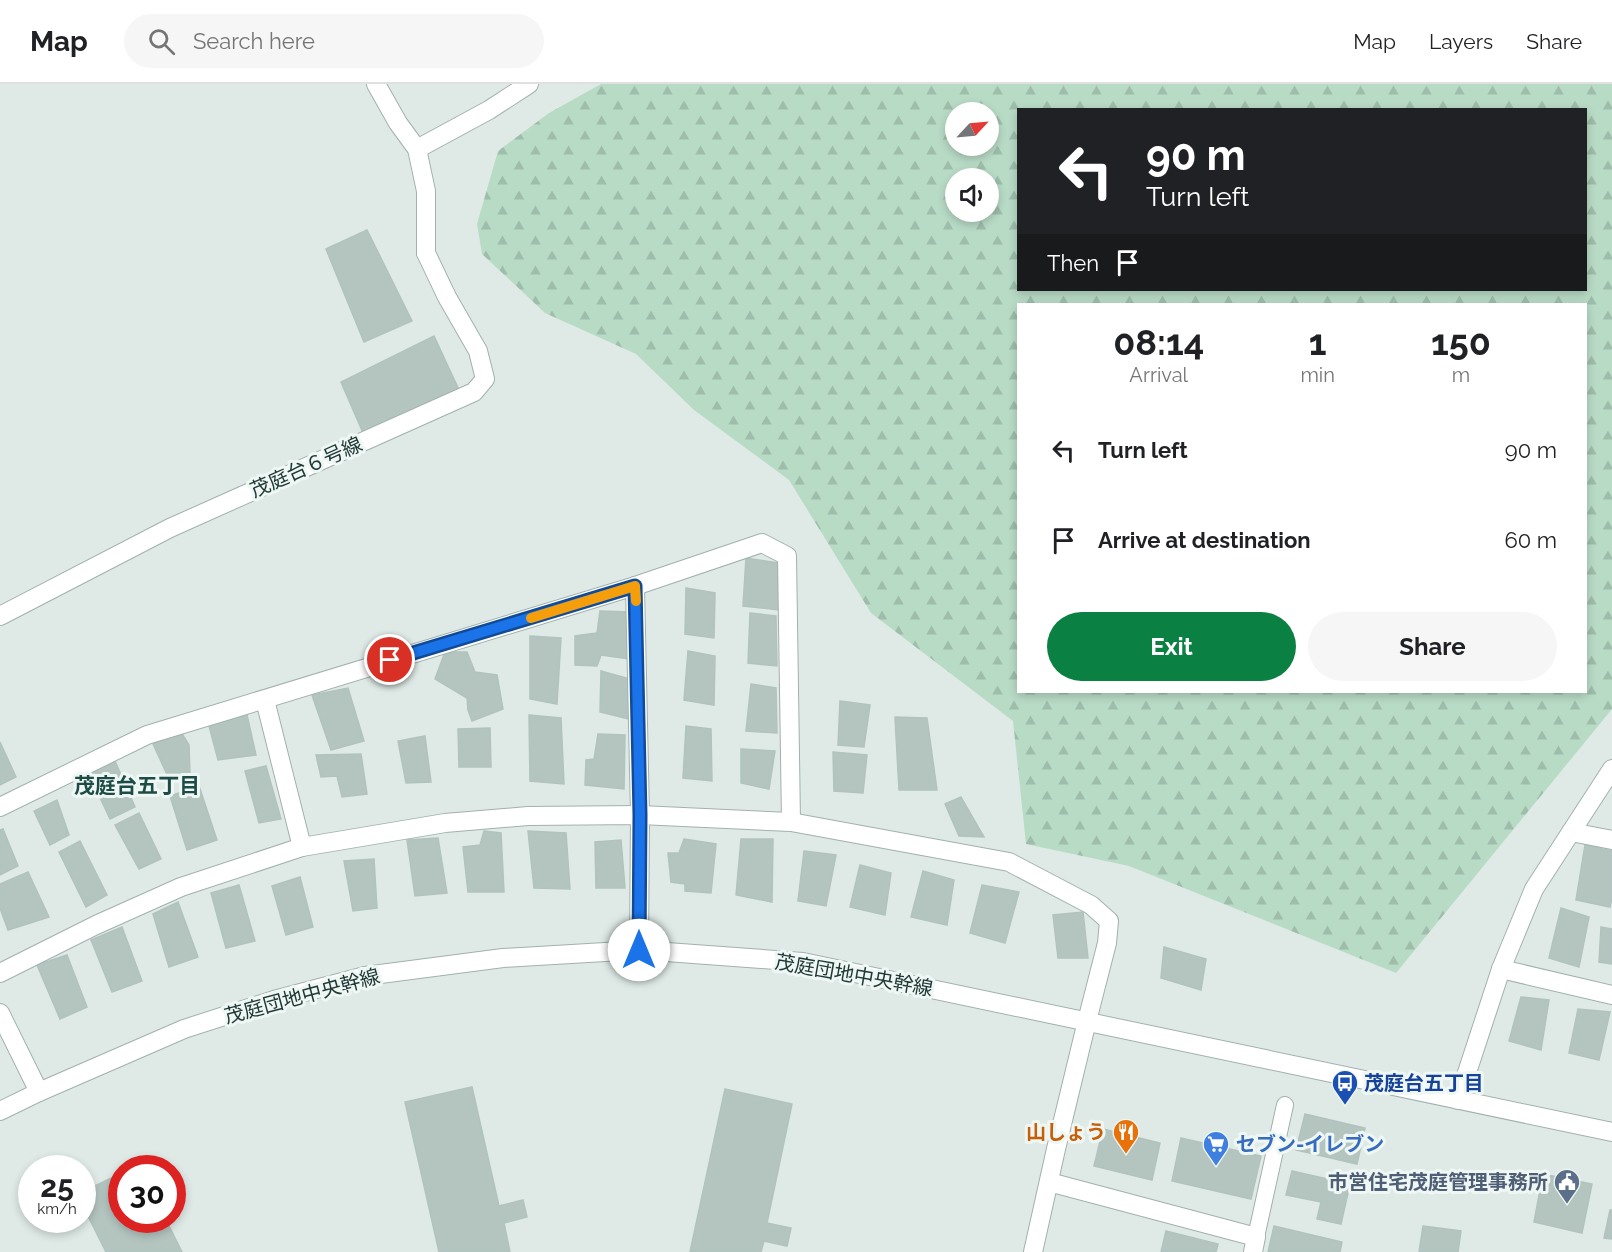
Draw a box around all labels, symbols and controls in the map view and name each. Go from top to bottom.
search box [124,14,544,68]
text: Map [30,25,88,58]
icon: search [145,25,178,58]
text: Search here [193,28,315,54]
text: Map [1353,29,1396,54]
text: Layers [1429,29,1493,54]
text: Share [1526,29,1582,54]
north arrow [945,102,999,156]
map controls [945,102,999,222]
text: 90 m [1146,131,1246,180]
icon: left [1047,132,1125,210]
button: sound [945,168,999,222]
text: Turn left [1146,181,1249,212]
icon: arrive [1111,246,1144,279]
text: Then [1047,250,1099,276]
text: 08:14 [1113,321,1204,363]
text: 1 [1309,321,1327,363]
text: 150 [1431,321,1491,363]
text: Arrival [1129,363,1188,387]
text: min [1300,363,1335,387]
text: m [1452,363,1470,387]
street label: 茂庭台６号線 [246,432,366,502]
icon: left [1047,434,1080,467]
text: Turn left [1098,437,1188,463]
text: 90 m [1505,437,1557,463]
icon: arrive [1047,524,1080,557]
text: Arrive at destination [1098,527,1311,553]
text: 60 m [1504,527,1557,553]
button: Exit [1047,612,1296,681]
button: Share [1308,612,1557,681]
pin [364,634,415,685]
icon: arrive [373,643,406,676]
district label: 茂庭台五丁目 [74,773,200,798]
position arrow [607,918,671,982]
street label: 茂庭団地中央幹線 [773,949,935,1001]
street label: 茂庭団地中央幹線 [222,964,382,1028]
bus stop icon: 茂庭台五丁目 [1330,1068,1360,1106]
place label: 茂庭台五丁目 [1364,1071,1484,1095]
restaurant icon: 山しょう [1111,1117,1141,1155]
place label: 山しょう [1026,1120,1106,1144]
supermarket icon: セブン-イレブン [1201,1129,1231,1167]
place label: セブン-イレブン [1236,1132,1384,1156]
speed limit sign: 30 [108,1155,186,1233]
public building icon: 市営住宅茂庭管理事務所 [1552,1167,1582,1205]
text: 25 [40,1169,74,1204]
place label: 市営住宅茂庭管理事務所 [1328,1170,1548,1194]
text: km/h [37,1200,77,1218]

